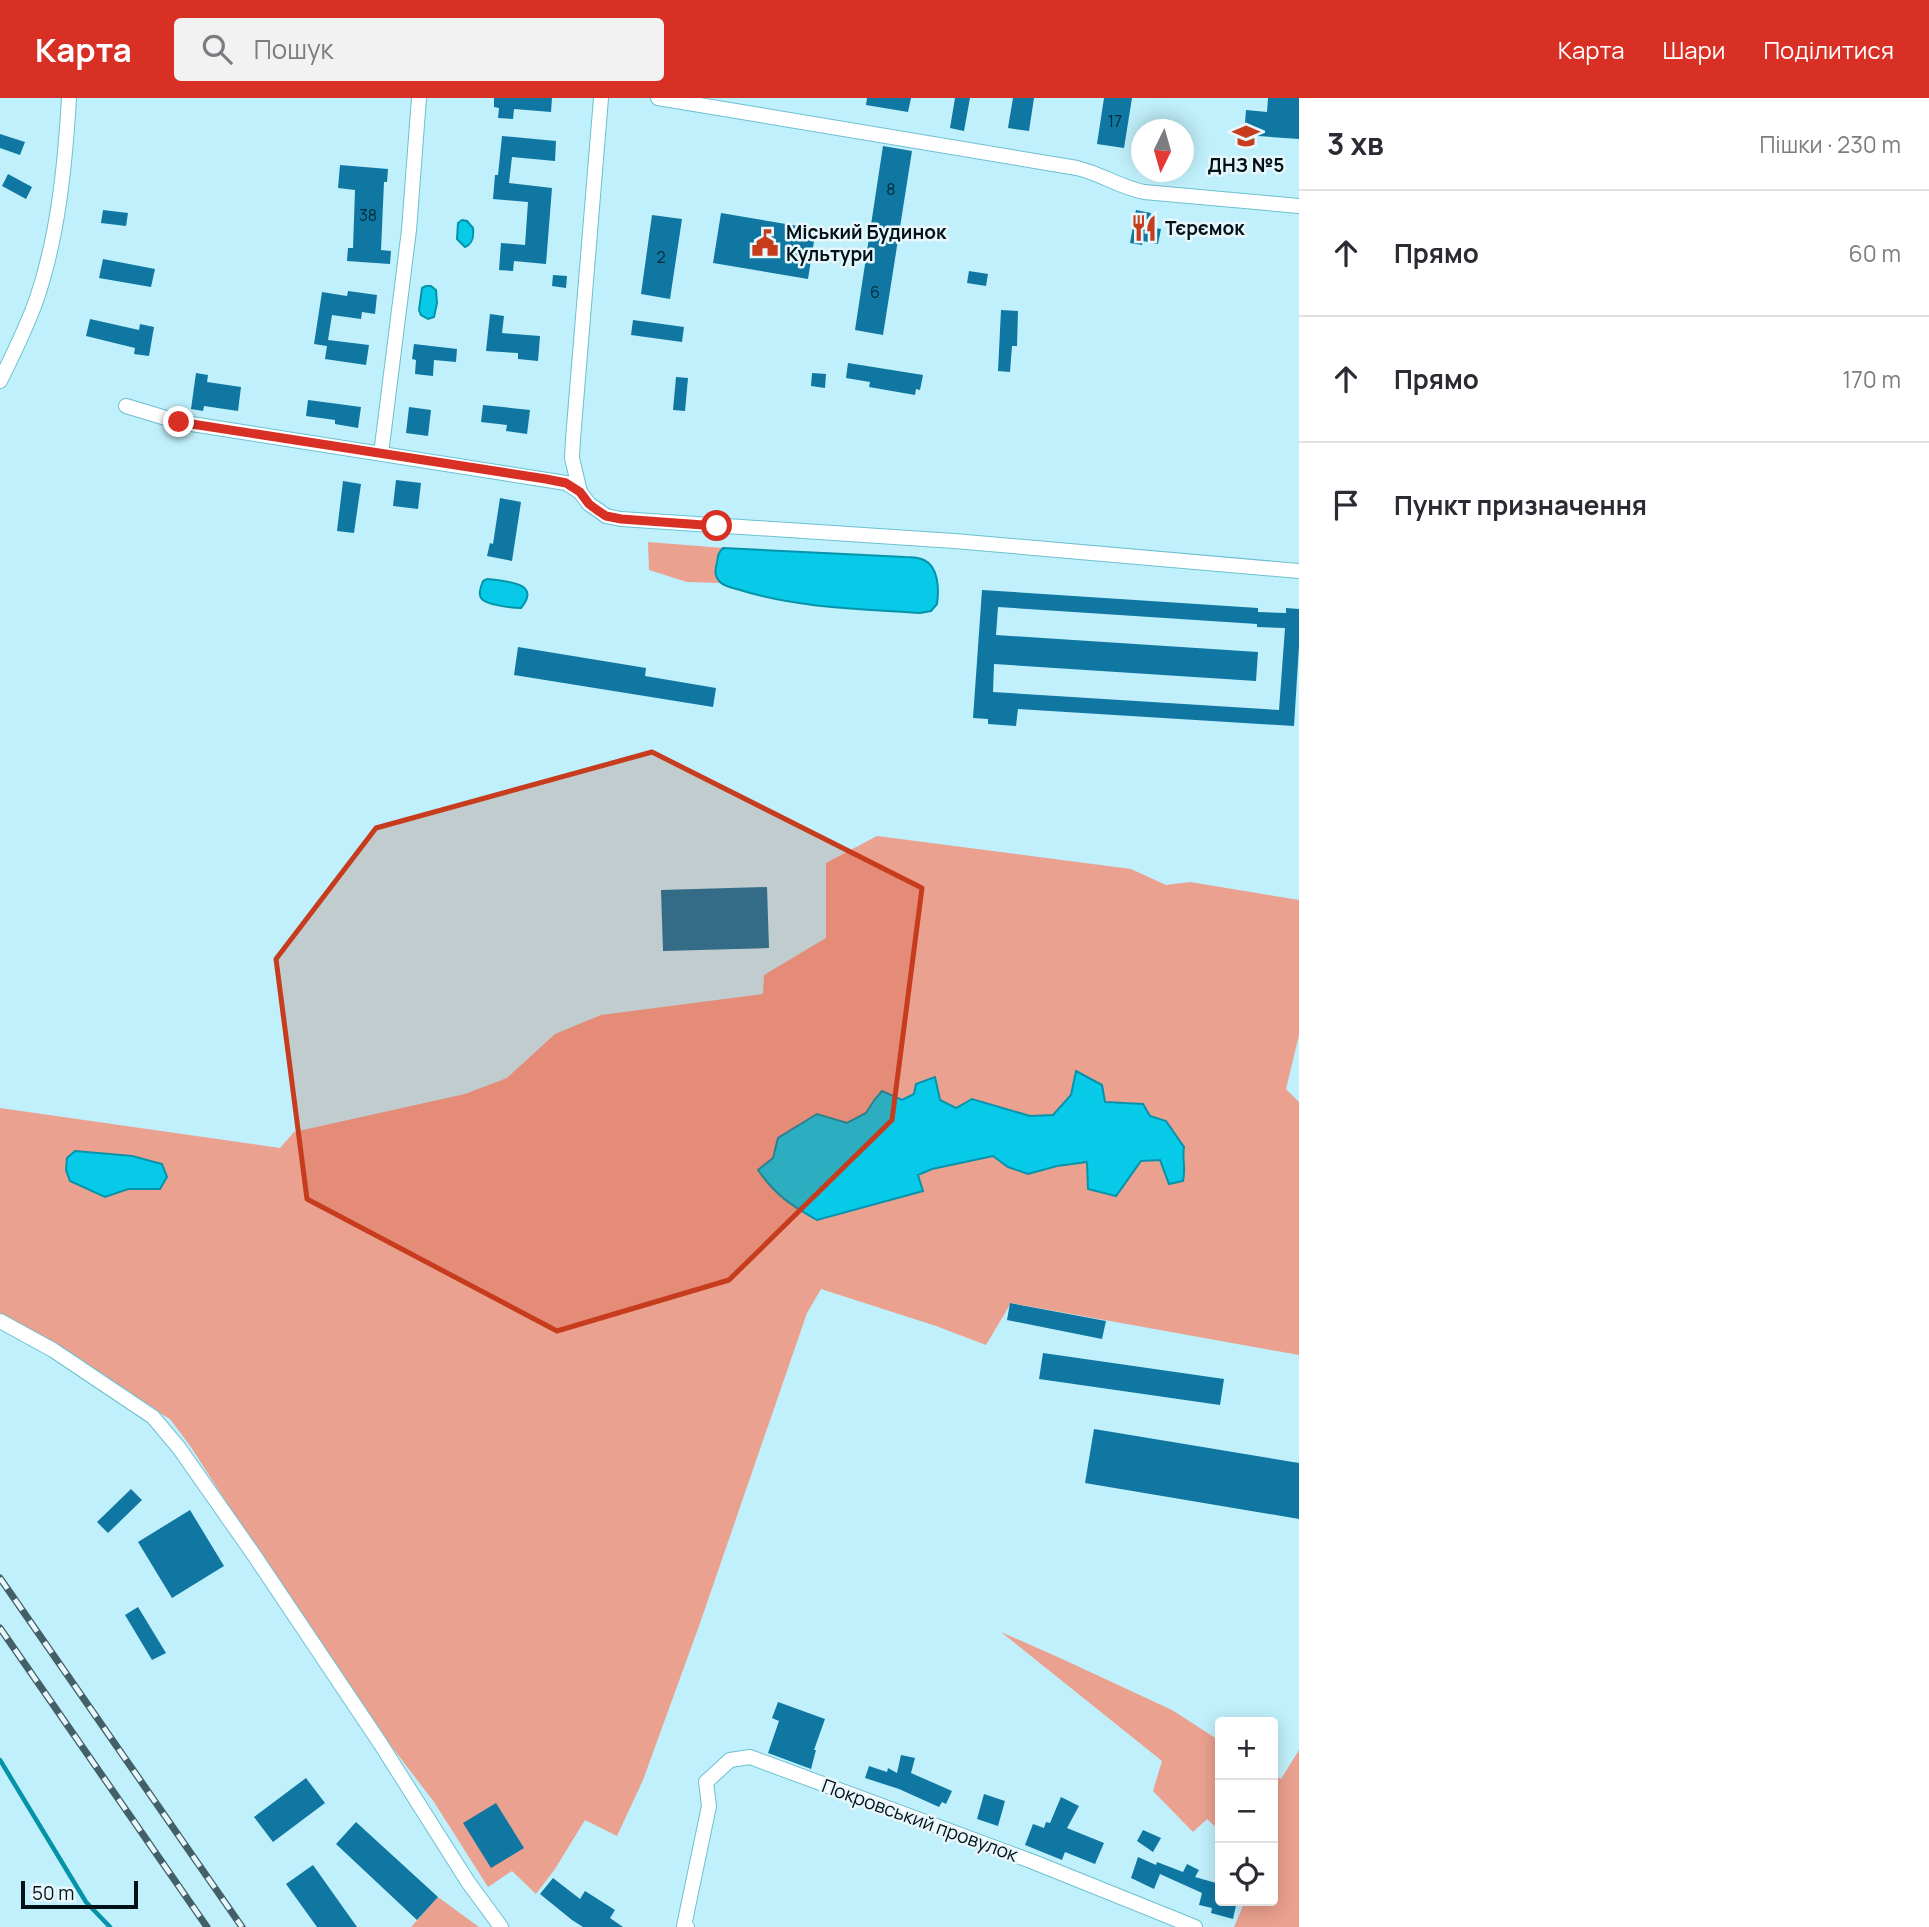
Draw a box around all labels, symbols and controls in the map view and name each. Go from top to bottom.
search box [174,18,664,81]
text: Карта [35,27,132,72]
icon: search [198,30,236,68]
text: Пошук [254,31,334,67]
text: Карта [1558,33,1625,66]
text: Шари [1663,33,1725,66]
text: Поділитися [1763,33,1894,66]
house number: 17 [1108,110,1122,132]
north arrow [1131,119,1194,182]
school or university icon: ДНЗ №5 [1231,121,1261,151]
text: 3 хв [1327,123,1384,164]
text: Пішки · 230 m [1759,128,1901,160]
place label: ДНЗ №5 [1208,152,1284,178]
house number: 8 [886,178,896,200]
house number: 38 [359,204,377,226]
restaurant icon: Тєрємок [1129,213,1159,243]
place label: Тєрємок [1165,215,1245,241]
place label: Міський Будинок Культури [786,219,947,267]
public building icon: Міський Будинок Культури [750,228,780,258]
icon: ahead [1327,234,1365,272]
text: Прямо [1394,235,1479,271]
text: 60 m [1849,237,1901,269]
house number: 2 [656,246,666,268]
house number: 6 [870,281,880,303]
icon: ahead [1327,360,1365,398]
text: Прямо [1394,361,1479,397]
text: 170 m [1842,363,1901,395]
route end [163,406,194,437]
icon: arrive [1327,486,1365,524]
text: Пункт призначення [1394,487,1647,523]
route start [701,510,732,541]
map controls [1215,1717,1278,1906]
button: + [1215,1717,1278,1780]
street label: Покровський провулок [818,1772,1022,1868]
button: − [1215,1780,1278,1843]
button: locate [1215,1843,1278,1906]
scale bar [21,1878,138,1910]
text: 50 m [32,1880,74,1906]

